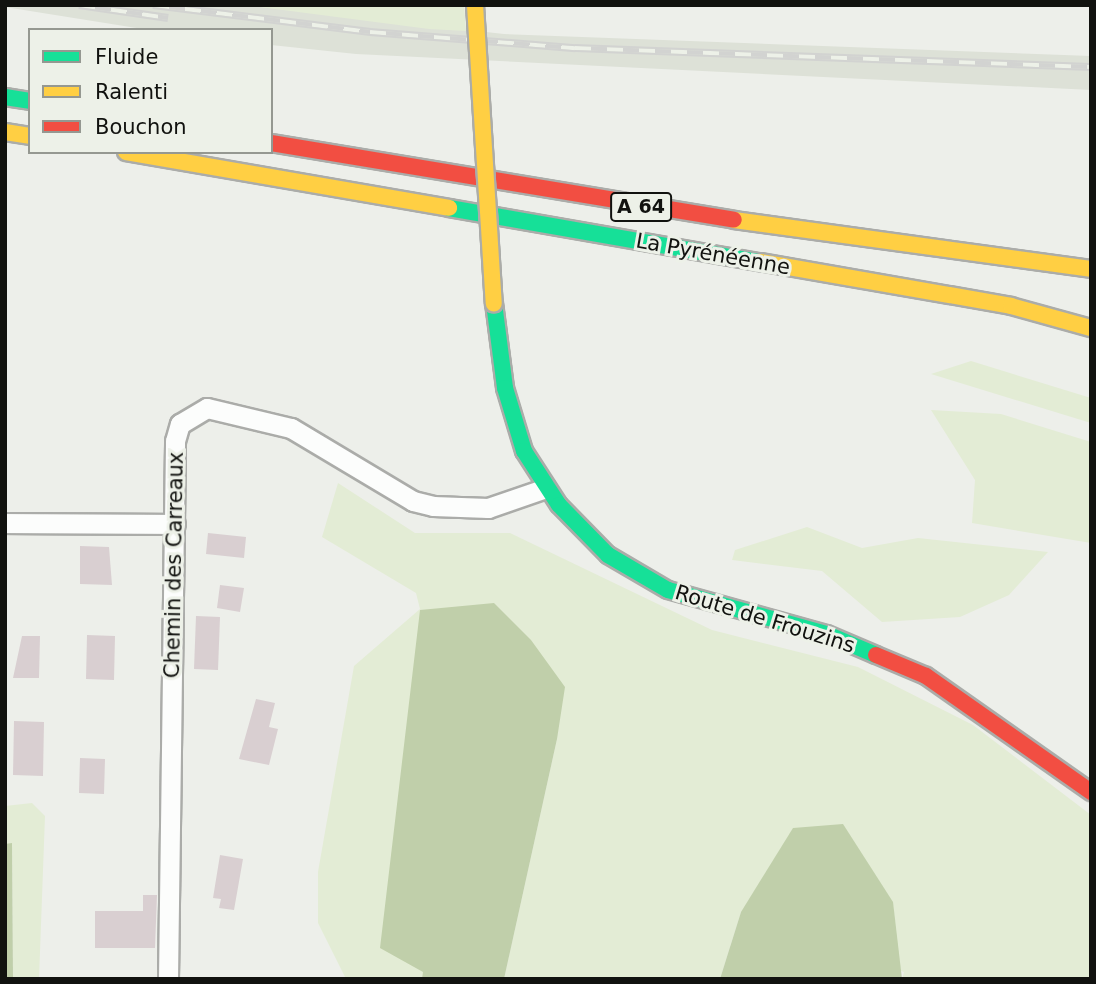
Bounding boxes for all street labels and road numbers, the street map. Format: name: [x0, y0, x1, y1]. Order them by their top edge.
road number: A 64: [610, 192, 672, 223]
street label: La Pyrénéenne: [634, 228, 792, 280]
street label: Chemin des Carreaux: [159, 452, 189, 678]
street label: Route de Frouzins: [672, 580, 858, 658]

